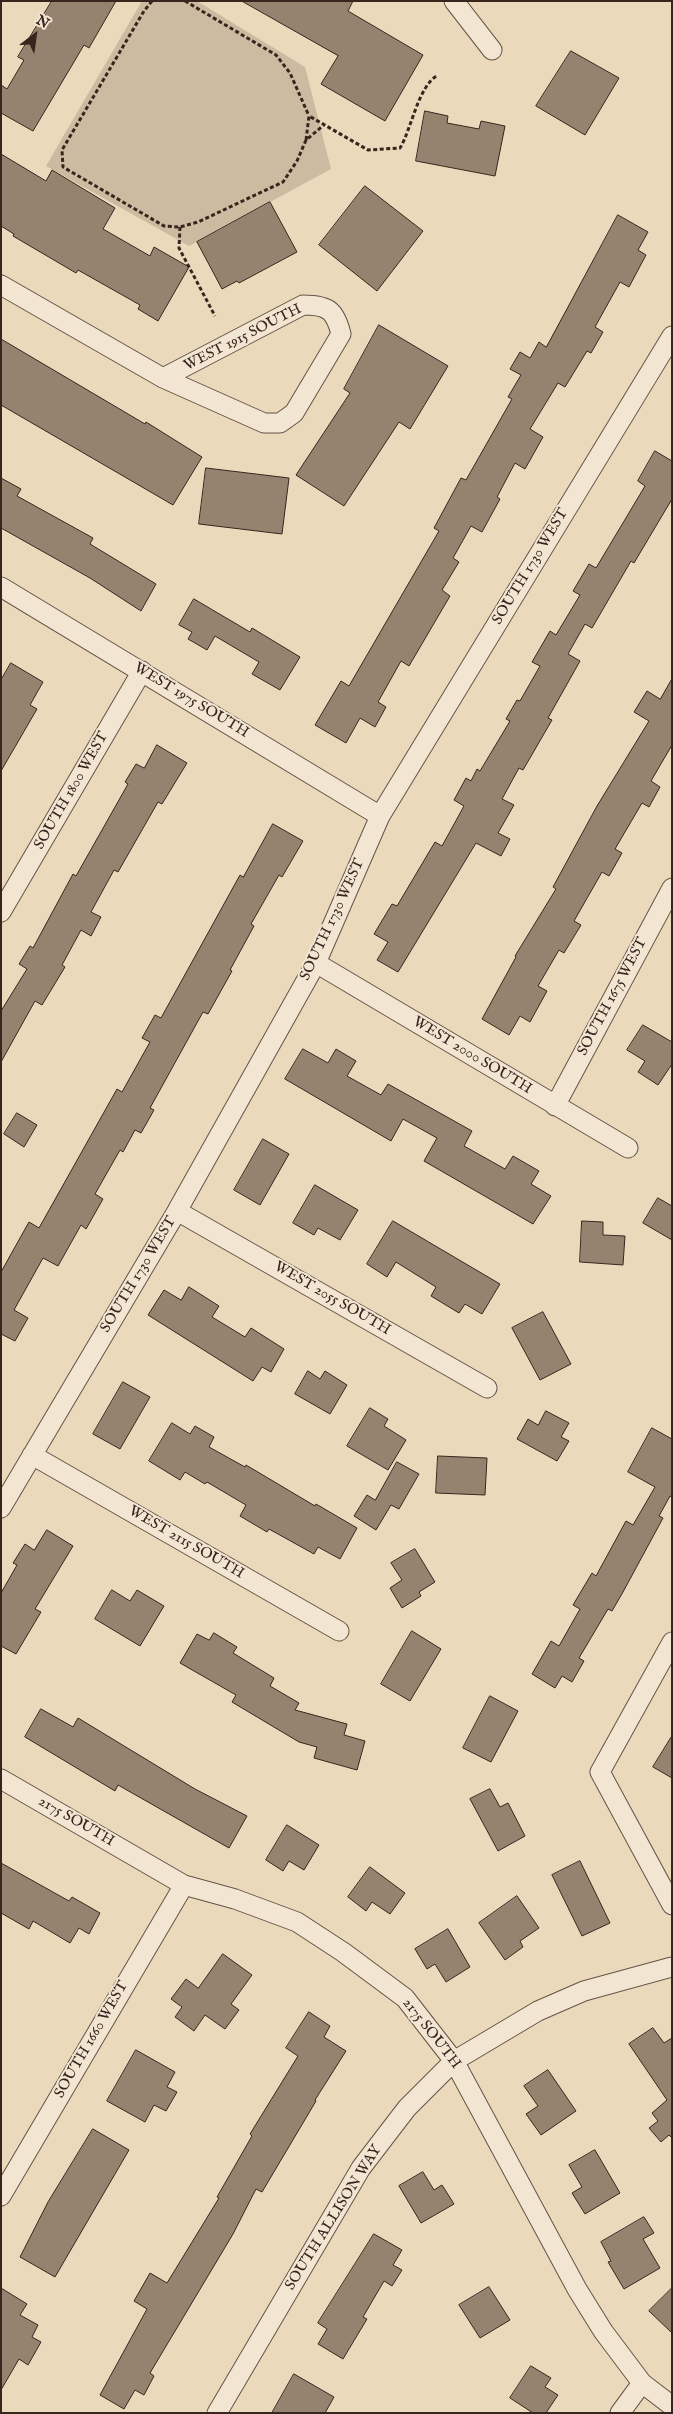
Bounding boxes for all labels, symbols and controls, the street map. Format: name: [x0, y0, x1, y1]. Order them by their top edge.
north arrow: [10, 10, 60, 60]
text: N: [33, 11, 52, 33]
street label: WEST 1915 SOUTH: [181, 301, 305, 375]
street label: SOUTH 1730 WEST: [489, 506, 573, 628]
street label: WEST 1975 SOUTH: [130, 660, 252, 742]
street label: SOUTH 1800 WEST: [31, 729, 113, 853]
street label: SOUTH 1730 WEST: [297, 856, 369, 984]
street label: SOUTH 1675 WEST: [574, 935, 652, 1059]
street label: WEST 2000 SOUTH: [409, 1013, 535, 1099]
street label: SOUTH 1730 WEST: [97, 1214, 181, 1336]
street label: WEST 2055 SOUTH: [270, 1258, 394, 1340]
street label: WEST 2115 SOUTH: [125, 1503, 247, 1583]
street label: 2175 SOUTH: [35, 1793, 117, 1851]
street label: SOUTH 1660 WEST: [51, 1978, 133, 2102]
street label: 2175 SOUTH: [398, 1995, 464, 2073]
street label: SOUTH ALLISON WAY: [282, 2142, 386, 2294]

